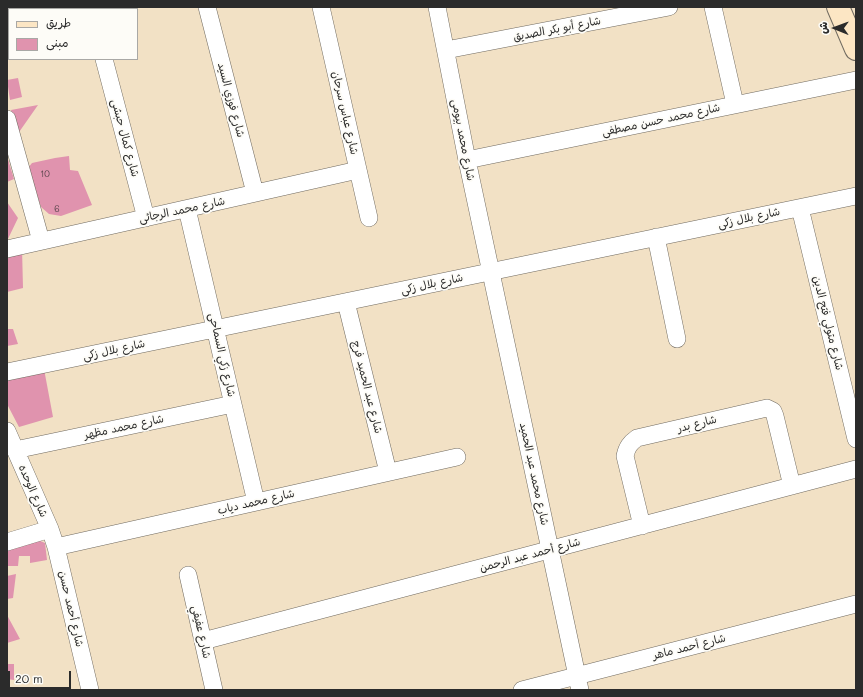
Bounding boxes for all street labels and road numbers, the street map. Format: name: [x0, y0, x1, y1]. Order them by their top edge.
street label: شارع أبو بكر الصديق: [512, 14, 602, 44]
street label: شارع فوزي السيد: [215, 61, 247, 139]
street label: شارع عباس سرحان: [329, 70, 361, 156]
street label: شارع كمال حبشى: [108, 98, 142, 178]
street label: شارع محمد بيومى: [449, 98, 477, 182]
street label: شارع محمد حسن مصطفى: [601, 101, 721, 139]
street label: شارع محمد الرجائى: [138, 194, 226, 226]
street label: شارع بلال زكى: [717, 205, 781, 231]
street label: شارع بلال زكى: [400, 271, 464, 297]
street label: شارع متولي فتح الدين: [810, 275, 846, 371]
street label: شارع زكي السماحى: [206, 312, 238, 398]
street label: شارع بلال زكى: [82, 337, 146, 363]
street label: شارع عبد الحميد فرج: [349, 339, 385, 435]
street label: شارع محمد مظهر: [83, 412, 165, 442]
street label: شارع بدر: [676, 413, 718, 435]
street label: شارع محمد عبد الحميد: [517, 422, 551, 526]
street label: شارع الوحده: [16, 463, 50, 519]
street label: شارع محمد دياب: [216, 487, 296, 517]
street label: شارع أحمد عبد الرحمن: [478, 535, 582, 575]
street label: شارع أحمد حسن: [56, 570, 86, 648]
street label: شارع عفيفي: [189, 604, 213, 660]
street label: شارع أحمد ماهر: [651, 632, 727, 662]

